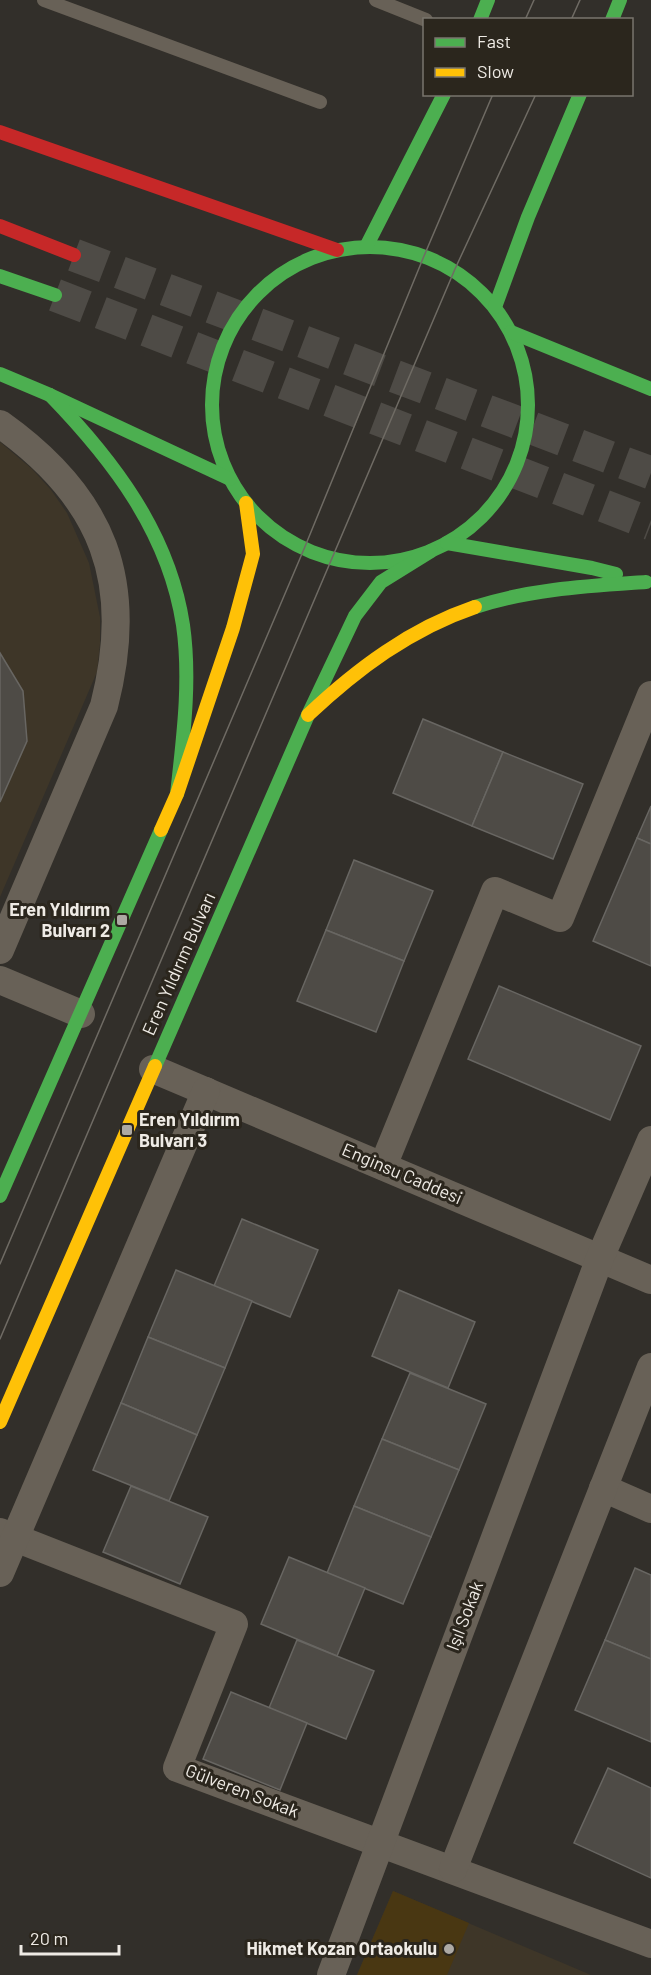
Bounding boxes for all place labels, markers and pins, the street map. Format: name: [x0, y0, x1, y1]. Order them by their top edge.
place label: Eren Yıldırım Bulvarı 2: [9, 898, 110, 941]
marker: Eren Yıldırım Bulvarı 2: [115, 913, 129, 927]
place label: Eren Yıldırım Bulvarı 3: [139, 1108, 240, 1151]
marker: Eren Yıldırım Bulvarı 3: [120, 1123, 134, 1137]
place label: Hikmet Kozan Ortaokulu: [246, 1937, 437, 1959]
marker: Hikmet Kozan Ortaokulu: [442, 1942, 456, 1956]

